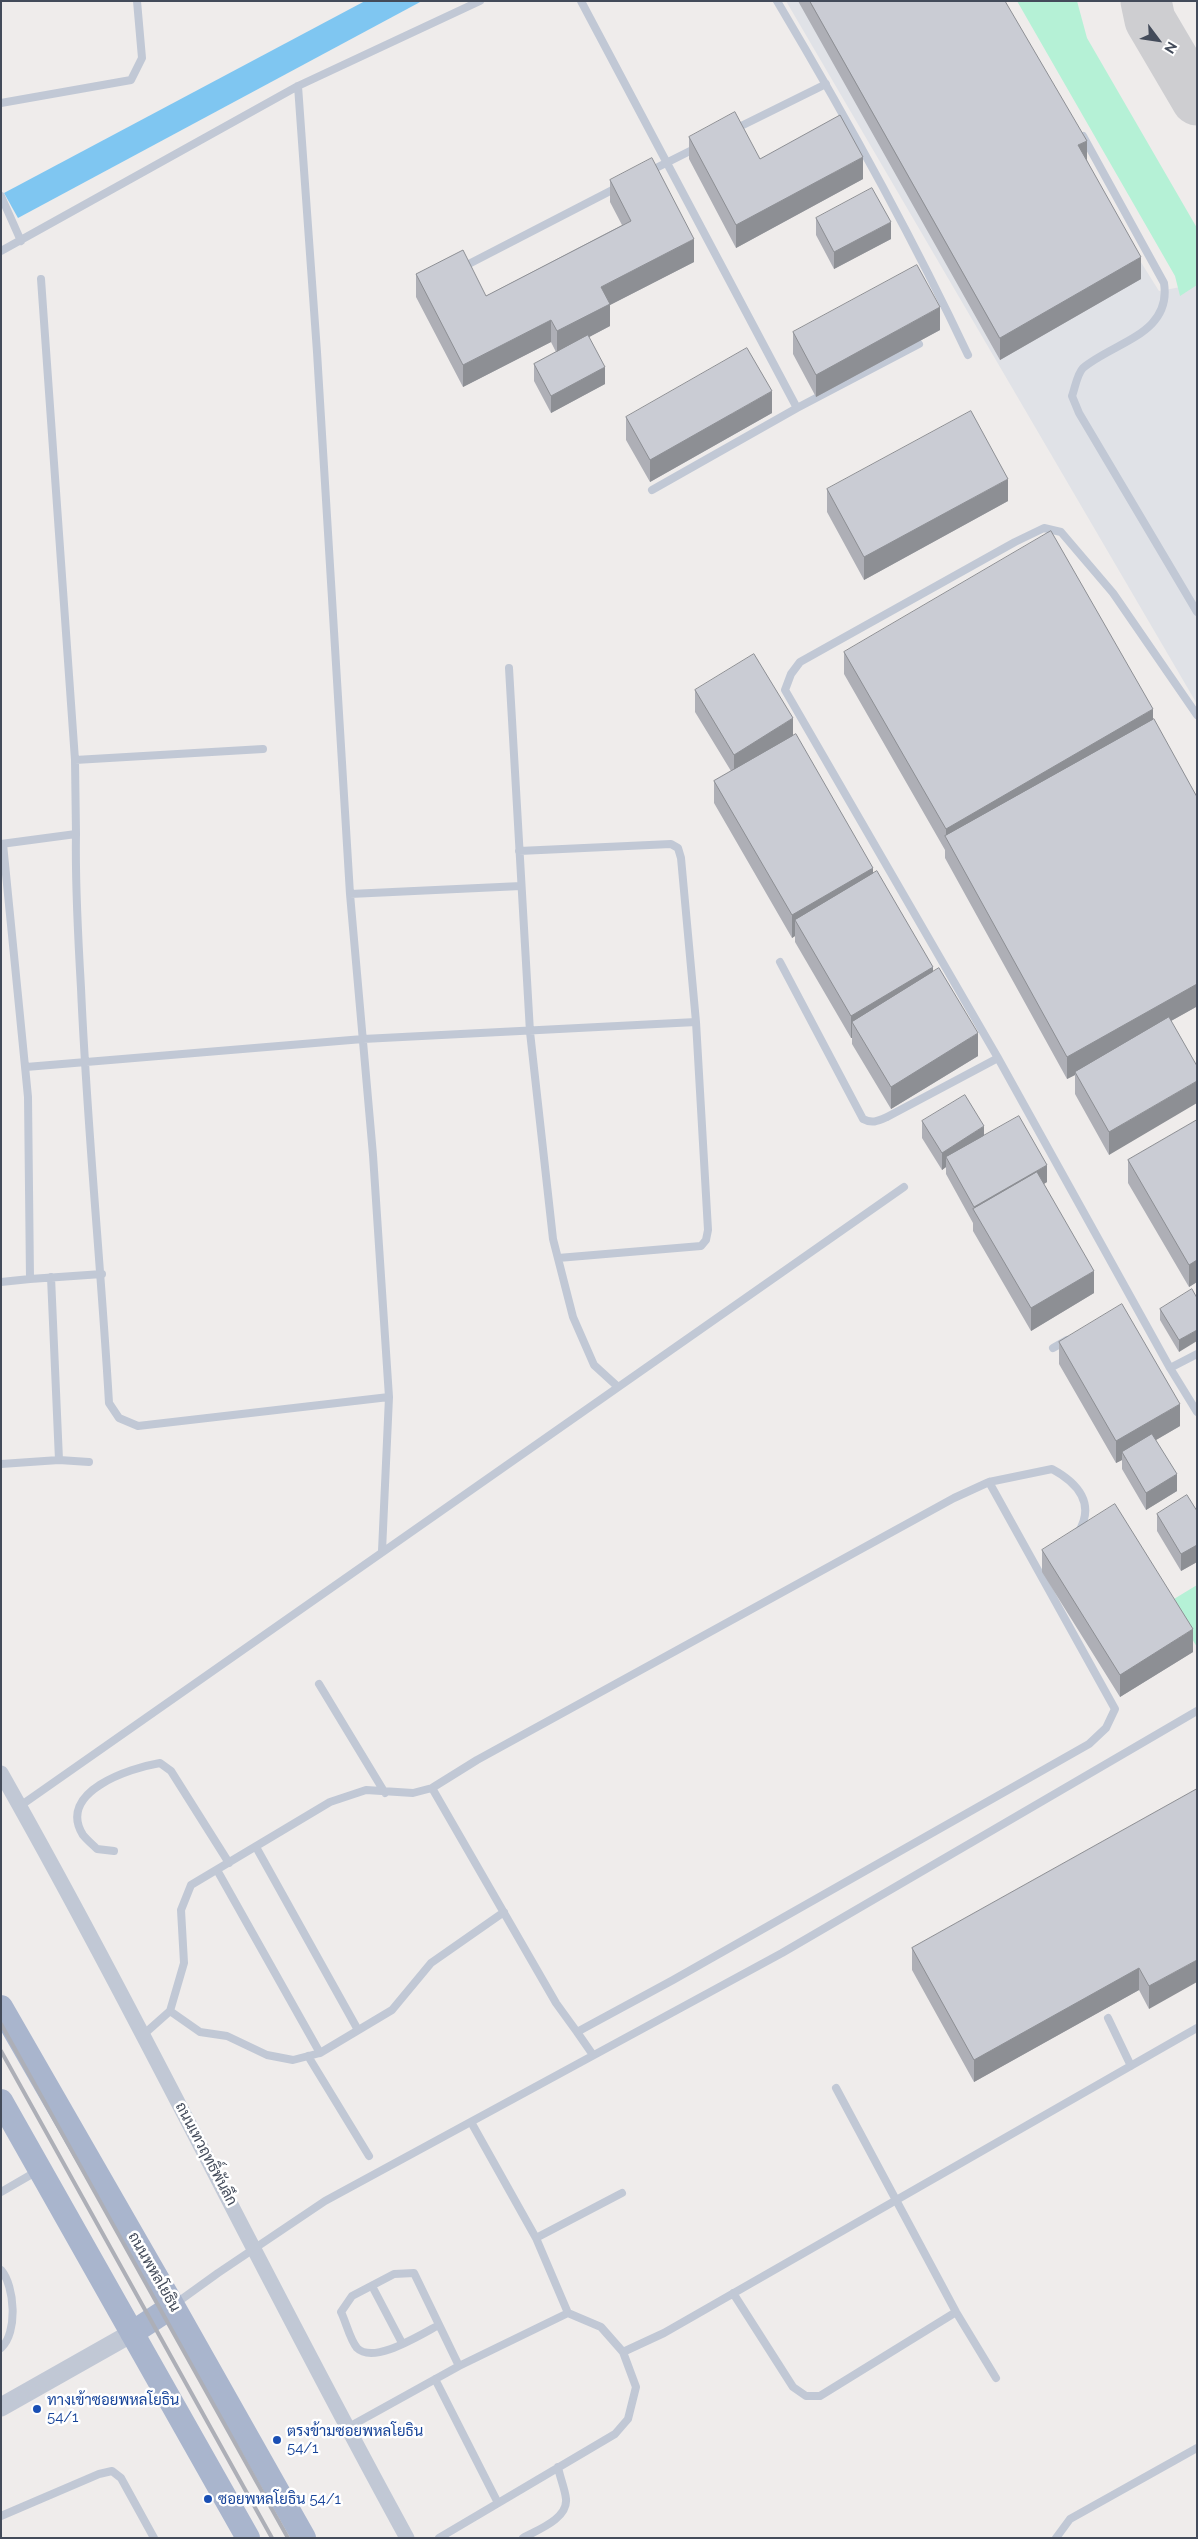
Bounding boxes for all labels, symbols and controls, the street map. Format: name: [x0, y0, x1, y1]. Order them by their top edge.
north arrow: [1133, 15, 1183, 65]
text: N: [1161, 39, 1180, 56]
street label: ถนนเทวฤทธิ์พันลึก: [171, 2099, 241, 2209]
street label: ถนนพหลโยธิน: [124, 2229, 184, 2315]
place label: ทางเข้าซอยพหลโยธิน 54/1: [47, 2391, 179, 2426]
marker: ทางเข้าซอยพหลโยธิน 54/1: [31, 2403, 43, 2415]
place label: ตรงข้ามซอยพหลโยธิน 54/1: [287, 2422, 423, 2457]
marker: ตรงข้ามซอยพหลโยธิน 54/1: [271, 2434, 283, 2446]
place label: ซอยพหลโยธิน 54/1: [218, 2490, 341, 2508]
marker: ซอยพหลโยธิน 54/1: [202, 2493, 214, 2505]

